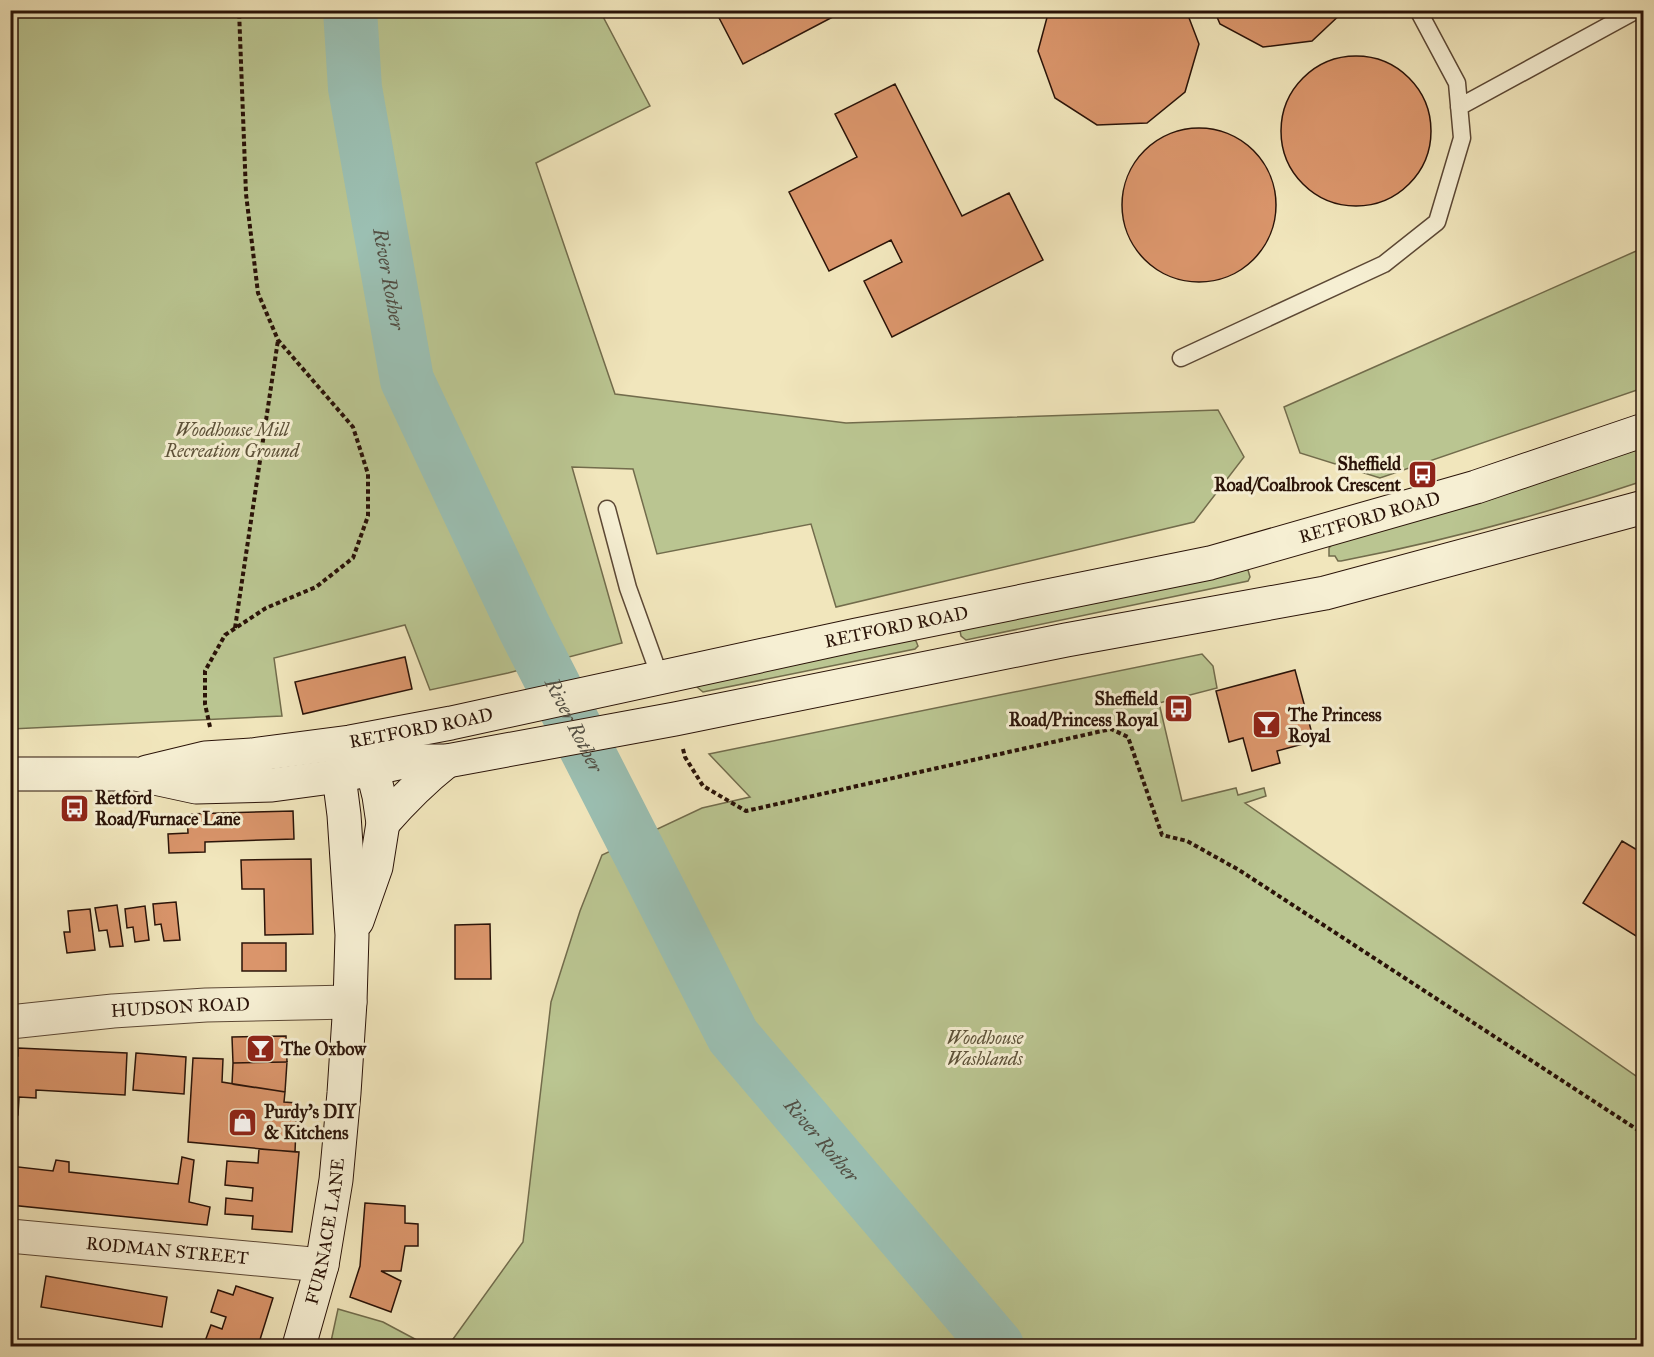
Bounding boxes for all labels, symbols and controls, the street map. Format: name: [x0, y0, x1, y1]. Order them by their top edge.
water label: River Rother: [368, 225, 410, 333]
park label: Woodhouse Mill Recreation Ground: [164, 419, 301, 462]
place label: Sheffield Road/Coalbrook Crescent: [1214, 453, 1402, 496]
bus stop icon: Sheffield Road/Coalbrook Crescent: [1406, 458, 1438, 490]
street label: RETFORD ROAD: [1296, 487, 1443, 548]
street label: RETFORD ROAD: [822, 601, 970, 653]
water label: River Rother: [539, 673, 609, 778]
place label: Sheffield Road/Princess Royal: [1009, 688, 1159, 732]
bus stop icon: Sheffield Road/Princess Royal: [1163, 693, 1195, 725]
street label: RETFORD ROAD: [347, 703, 495, 753]
place label: The Princess Royal: [1287, 704, 1382, 748]
bar icon: The Princess Royal: [1251, 709, 1283, 741]
place label: Retford Road/Furnace Lane: [95, 787, 241, 830]
bus stop icon: Retford Road/Furnace Lane: [58, 792, 90, 824]
street label: HUDSON ROAD: [110, 993, 250, 1022]
park label: Woodhouse Washlands: [947, 1027, 1025, 1070]
bar icon: The Oxbow: [244, 1033, 276, 1065]
place label: The Oxbow: [280, 1038, 367, 1060]
water label: River Rother: [778, 1092, 865, 1188]
place label: Purdy's DIY & Kitchens: [264, 1101, 358, 1144]
shop icon: Purdy's DIY & Kitchens: [227, 1106, 259, 1138]
street label: FURNACE LANE: [300, 1157, 349, 1307]
street label: RODMAN STREET: [85, 1232, 250, 1269]

